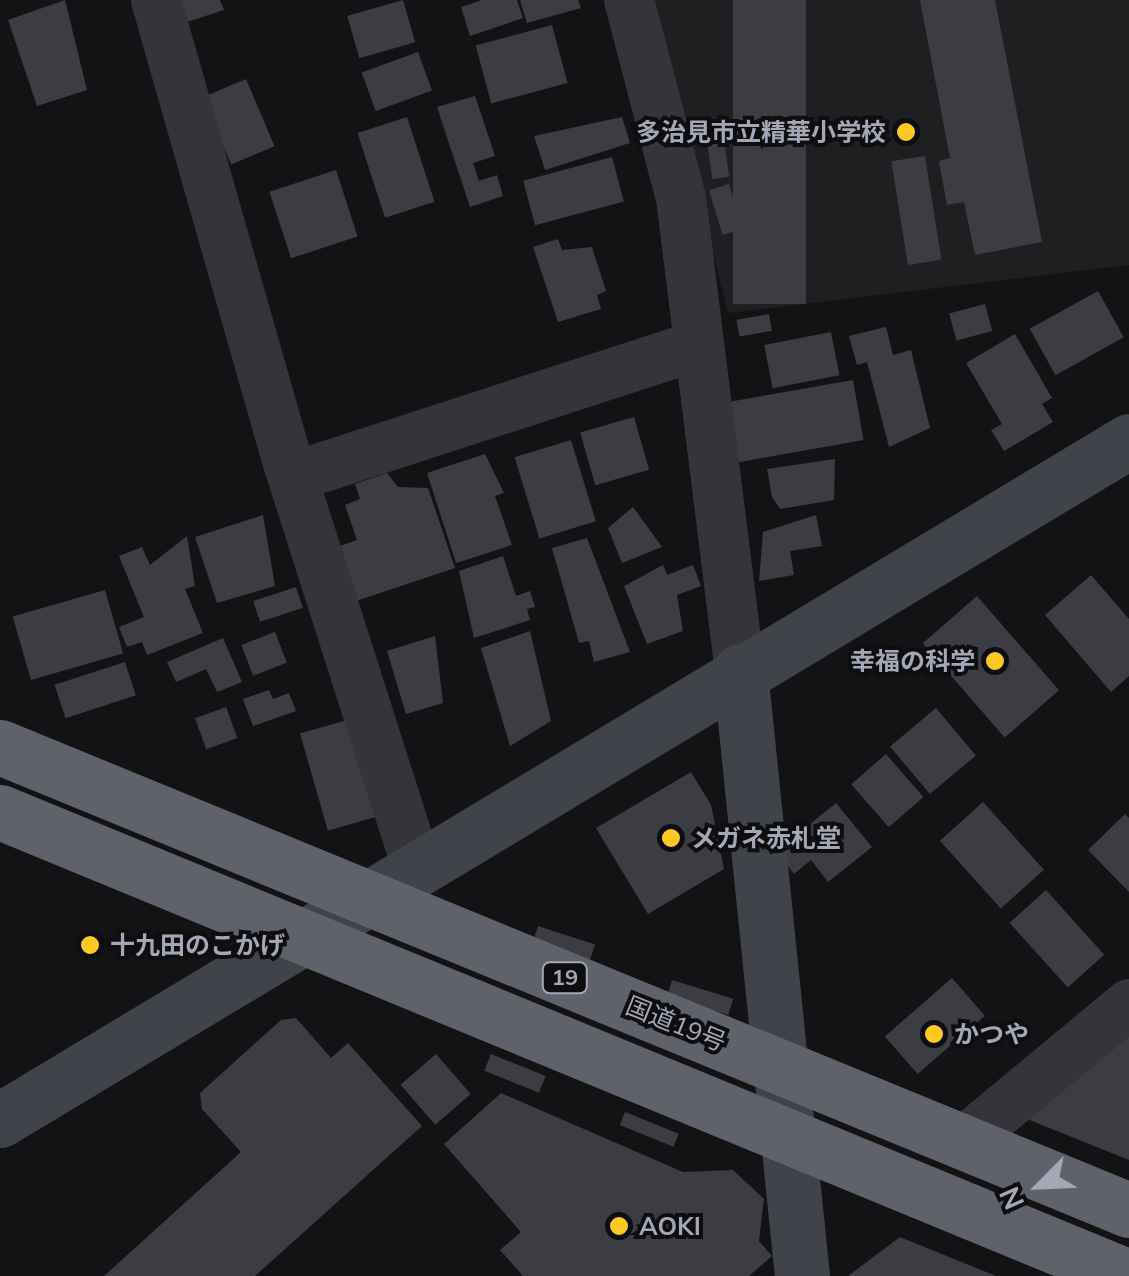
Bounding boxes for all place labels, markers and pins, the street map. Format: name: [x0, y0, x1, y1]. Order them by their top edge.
place label: 多治見市立精華小学校: [636, 117, 886, 147]
marker: 多治見市立精華小学校: [895, 121, 917, 143]
place label: 幸福の科学: [850, 646, 975, 676]
marker: 幸福の科学: [984, 650, 1006, 672]
place label: メガネ赤札堂: [691, 823, 841, 853]
marker: メガネ赤札堂: [660, 827, 682, 849]
place label: 十九田のこかげ: [110, 930, 285, 960]
marker: 十九田のこかげ: [79, 934, 101, 956]
place label: かつや: [954, 1019, 1029, 1049]
marker: かつや: [923, 1023, 945, 1045]
place label: AOKI: [639, 1211, 701, 1241]
marker: AOKI: [608, 1215, 630, 1237]

